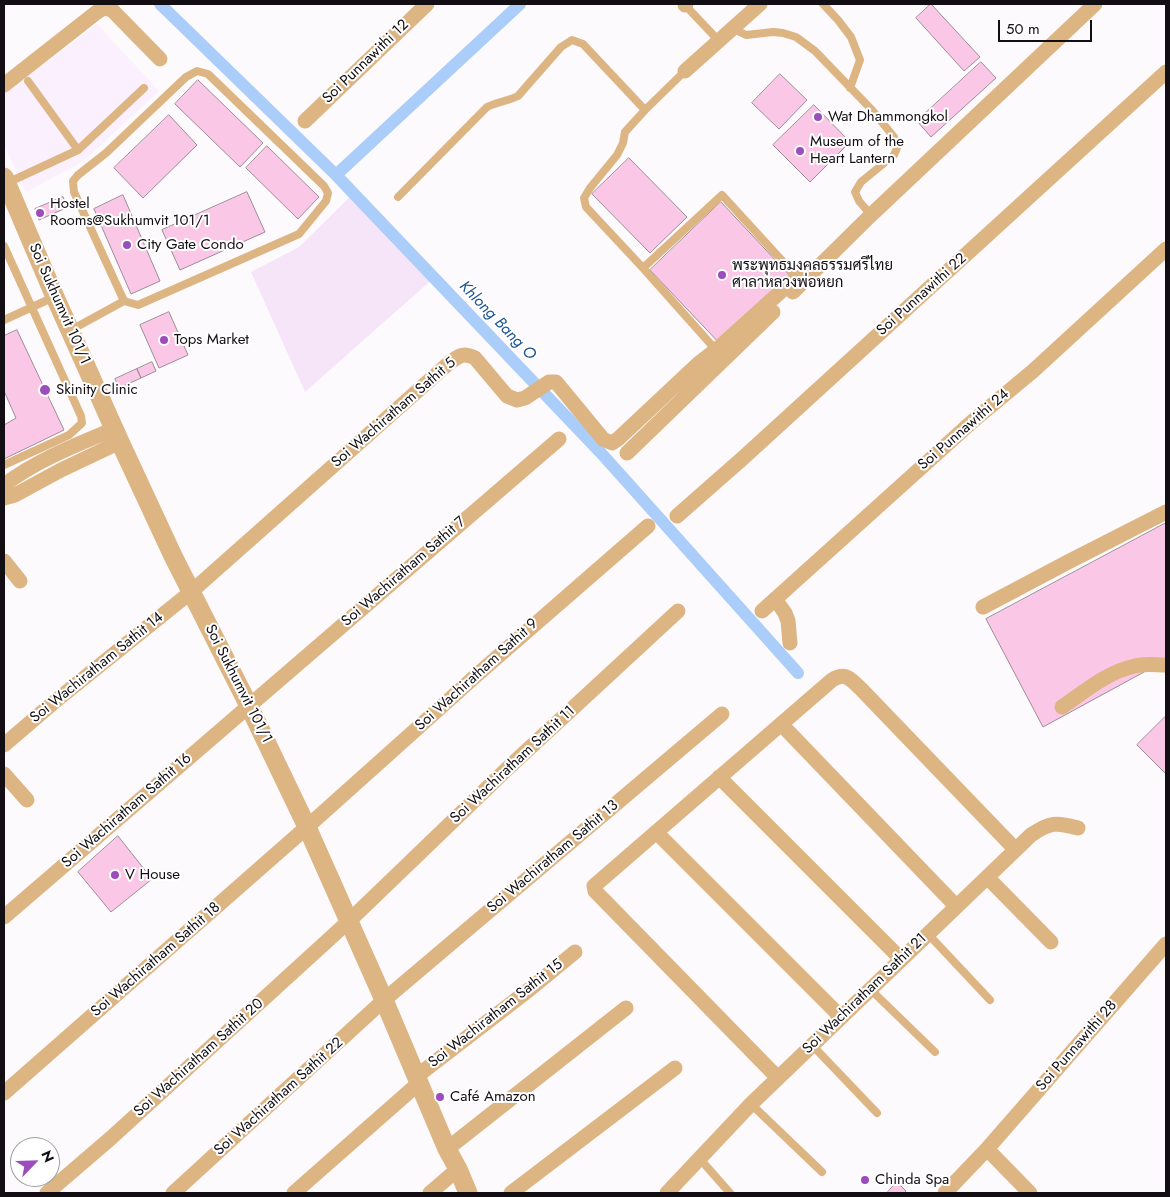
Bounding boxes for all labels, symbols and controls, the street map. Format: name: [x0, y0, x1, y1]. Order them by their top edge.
scale bar: [1000, 10, 1094, 42]
street label: Soi Punnawithi 12: [319, 16, 413, 108]
text: 50 m: [1006, 18, 1040, 40]
place label: Wat Dhammongkol: [828, 108, 948, 126]
marker: Wat Dhammongkol: [812, 111, 824, 123]
place label: Museum of the Heart Lantern: [810, 133, 904, 168]
marker: Museum of the Heart Lantern: [794, 145, 806, 157]
place label: Hostel Rooms@Sukhumvit 101/1: [50, 195, 210, 230]
marker: Hostel Rooms@Sukhumvit 101/1: [34, 207, 46, 219]
place label: City Gate Condo: [137, 236, 244, 254]
marker: City Gate Condo: [121, 239, 133, 251]
street label: Soi Sukhumvit 101/1: [24, 241, 94, 367]
street label: Soi Punnawithi 22: [873, 250, 971, 340]
place label: พระพุทธมงคลธรรมศรีไทย ศาลาหลวงพ่อหยก: [732, 257, 893, 292]
marker: พระพุทธมงคลธรรมศรีไทย ศาลาหลวงพ่อหยก: [716, 269, 728, 281]
water label: Khlong Bang O: [455, 278, 539, 364]
place label: Tops Market: [174, 331, 249, 349]
marker: Tops Market: [158, 334, 170, 346]
street label: Soi Wachiratham Sathit 5: [328, 354, 460, 472]
place label: Skinity Clinic: [56, 381, 138, 399]
marker: Skinity Clinic: [38, 383, 52, 397]
street label: Soi Punnawithi 24: [915, 386, 1013, 474]
street label: Soi Wachiratham Sathit 7: [338, 513, 470, 631]
street label: Soi Wachiratham Sathit 14: [27, 609, 167, 727]
street label: Soi Wachiratham Sathit 9: [412, 615, 542, 735]
street label: Soi Sukhumvit 101/1: [200, 622, 276, 746]
street label: Soi Wachiratham Sathit 11: [447, 703, 579, 827]
street label: Soi Wachiratham Sathit 16: [59, 750, 195, 872]
street label: Soi Wachiratham Sathit 13: [484, 797, 622, 917]
place label: V House: [125, 866, 180, 884]
marker: V House: [109, 869, 121, 881]
street label: Soi Wachiratham Sathit 18: [88, 899, 224, 1021]
street label: Soi Wachiratham Sathit 21: [799, 930, 931, 1058]
street label: Soi Wachiratham Sathit 15: [425, 956, 567, 1072]
street label: Soi Wachiratham Sathit 20: [131, 995, 267, 1121]
street label: Soi Punnawithi 28: [1033, 997, 1121, 1095]
street label: Soi Wachiratham Sathit 22: [211, 1034, 347, 1160]
place label: Café Amazon: [450, 1088, 536, 1106]
marker: Café Amazon: [434, 1091, 446, 1103]
north arrow: [10, 1137, 60, 1187]
text: N: [36, 1147, 59, 1165]
place label: Chinda Spa: [875, 1171, 949, 1189]
marker: Chinda Spa: [859, 1174, 871, 1186]

